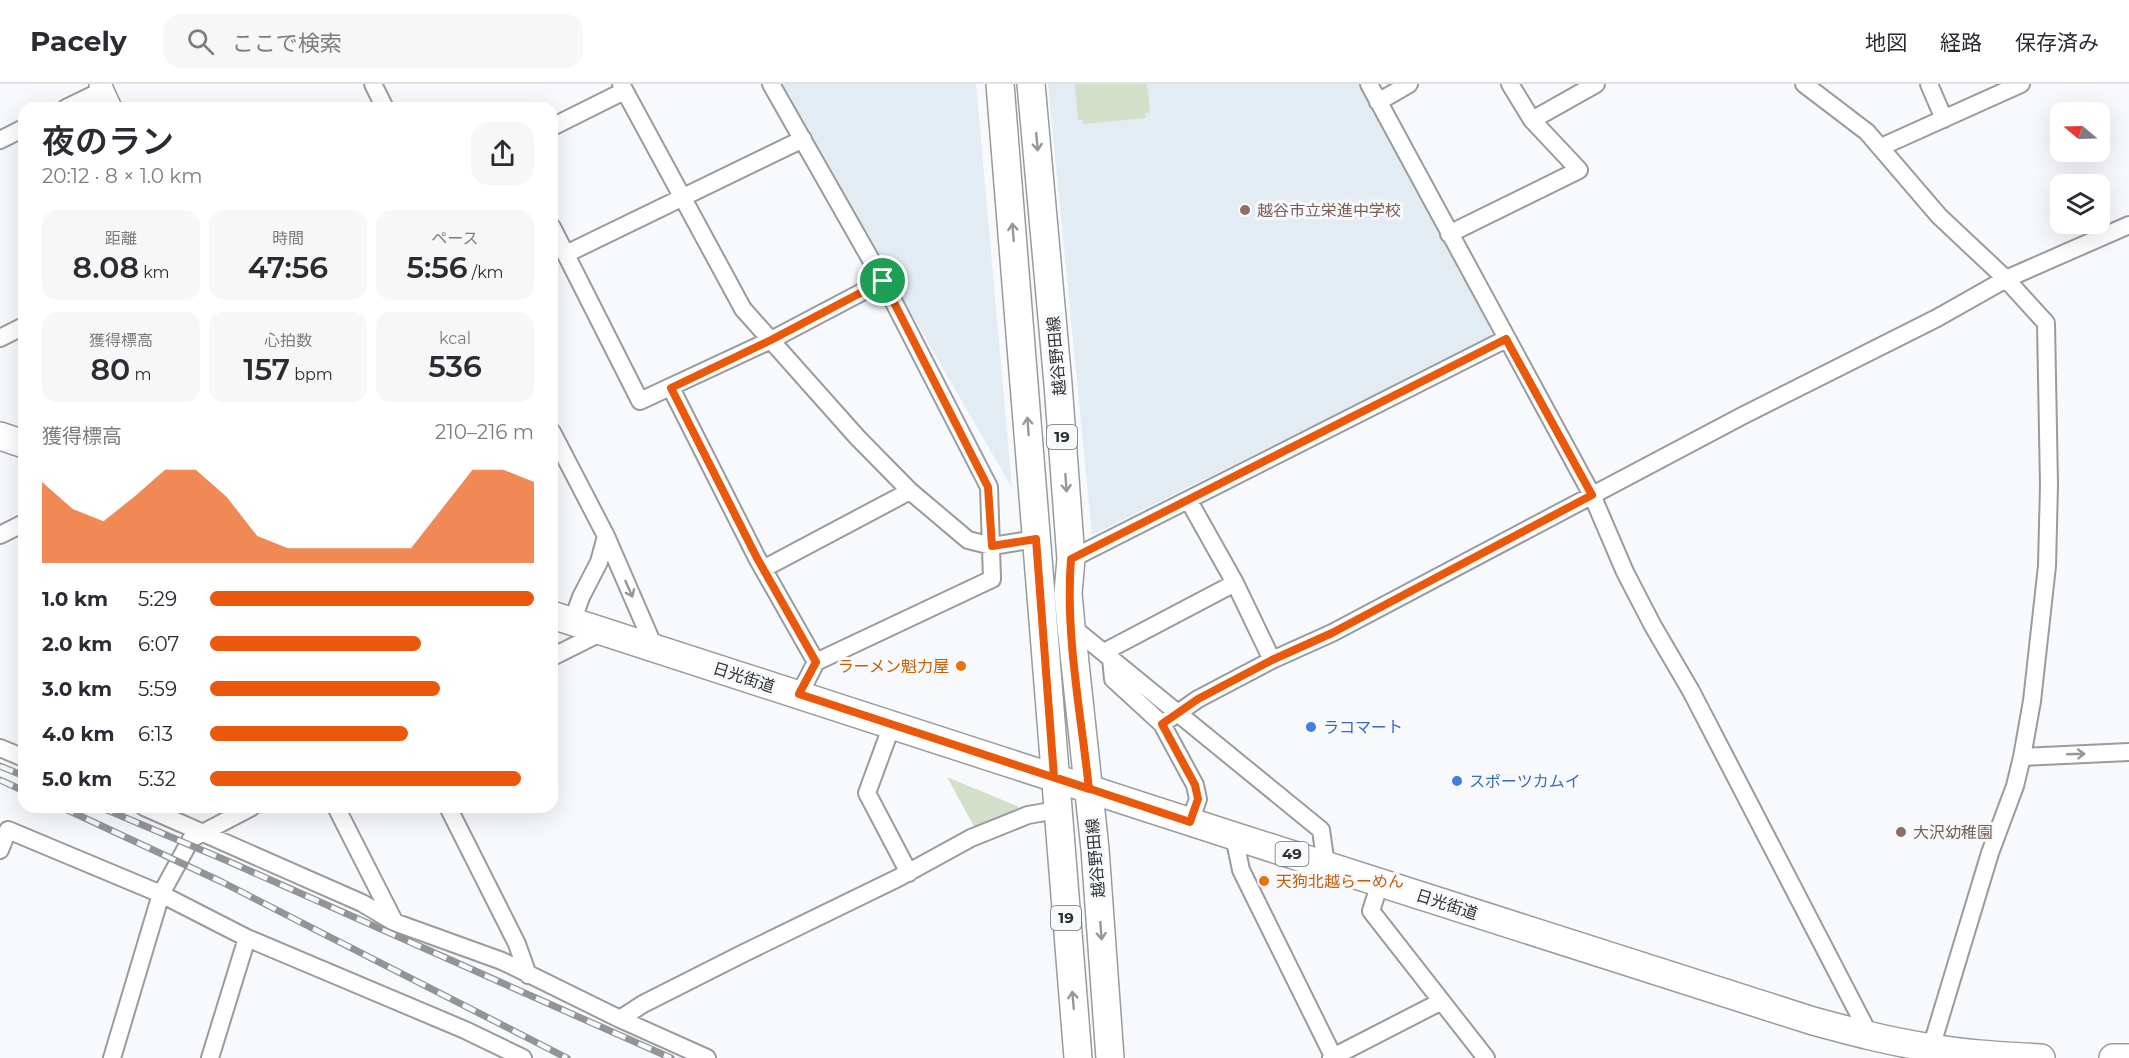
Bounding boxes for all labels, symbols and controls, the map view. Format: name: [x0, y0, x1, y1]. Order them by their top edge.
search box: [163, 14, 583, 68]
text: Pacely: [30, 24, 127, 58]
icon: search: [184, 25, 217, 58]
text: ここで検索: [232, 30, 342, 57]
text: 地図: [1865, 30, 1907, 55]
text: 経路: [1940, 30, 1982, 55]
text: 保存済み: [2015, 30, 2099, 55]
north arrow: [2050, 102, 2110, 162]
map controls: [2050, 102, 2110, 234]
text: 夜のラン: [42, 121, 174, 161]
button: share: [471, 122, 534, 185]
one-way arrow: [1032, 132, 1043, 152]
text: 20:12 · 8 × 1.0 km: [42, 164, 202, 188]
button: layers: [2050, 174, 2110, 234]
place label: 越谷市立栄進中学校: [1257, 201, 1401, 220]
marker: 越谷市立栄進中学校: [1238, 203, 1252, 217]
one-way arrow: [1007, 222, 1018, 242]
text: 距離: [105, 229, 137, 248]
text: 時間: [272, 229, 304, 248]
text: ペース: [431, 229, 479, 248]
text: 8.08: [72, 249, 139, 286]
text: 47:56: [248, 249, 328, 286]
text: 5:56: [406, 249, 468, 286]
pin: [857, 255, 908, 306]
text: km: [139, 263, 170, 282]
text: /km: [468, 263, 504, 282]
icon: arrive: [866, 264, 899, 297]
street label: 越谷野田線: [1044, 315, 1069, 397]
text: kcal: [439, 329, 471, 348]
text: 獲得標高: [89, 331, 153, 350]
text: 心拍数: [264, 331, 312, 350]
text: 536: [428, 348, 482, 385]
text: 80: [91, 351, 130, 388]
text: 157: [243, 351, 290, 388]
text: m: [130, 365, 151, 384]
text: bpm: [290, 365, 333, 384]
one-way arrow: [1022, 417, 1033, 436]
text: 210–216 m: [435, 420, 534, 444]
text: 獲得標高: [42, 424, 122, 448]
road number: 19: [1047, 425, 1077, 449]
one-way arrow: [1060, 473, 1071, 492]
one-way arrow: [624, 580, 635, 598]
text: 1.0 km: [42, 587, 108, 611]
text: 5:29: [138, 587, 177, 611]
text: 2.0 km: [42, 632, 112, 656]
text: 6:07: [138, 632, 179, 656]
place label: ラーメン魁力屋: [838, 657, 949, 676]
street label: 日光街道: [710, 659, 777, 696]
marker: ラーメン魁力屋: [954, 659, 968, 673]
text: 3.0 km: [42, 677, 112, 701]
text: 5:59: [138, 677, 177, 701]
place label: ラコマート: [1323, 718, 1403, 737]
marker: ラコマート: [1304, 720, 1318, 734]
text: 4.0 km: [42, 722, 114, 746]
text: 6:13: [138, 722, 173, 746]
one-way arrow: [2065, 749, 2085, 760]
text: 5.0 km: [42, 767, 112, 791]
text: 5:32: [138, 767, 176, 791]
place label: スポーツカムイ: [1469, 772, 1581, 791]
marker: スポーツカムイ: [1450, 774, 1464, 788]
street label: 越谷野田線: [1083, 817, 1108, 899]
place label: 大沢幼稚園: [1913, 823, 1993, 842]
marker: 大沢幼稚園: [1894, 825, 1908, 839]
road number: 49: [1276, 842, 1308, 866]
place label: 天狗北越らーめん: [1276, 872, 1404, 891]
marker: 天狗北越らーめん: [1257, 874, 1271, 888]
street label: 日光街道: [1413, 886, 1480, 923]
road number: 19: [1051, 906, 1081, 930]
one-way arrow: [1096, 921, 1107, 941]
one-way arrow: [1067, 990, 1078, 1010]

